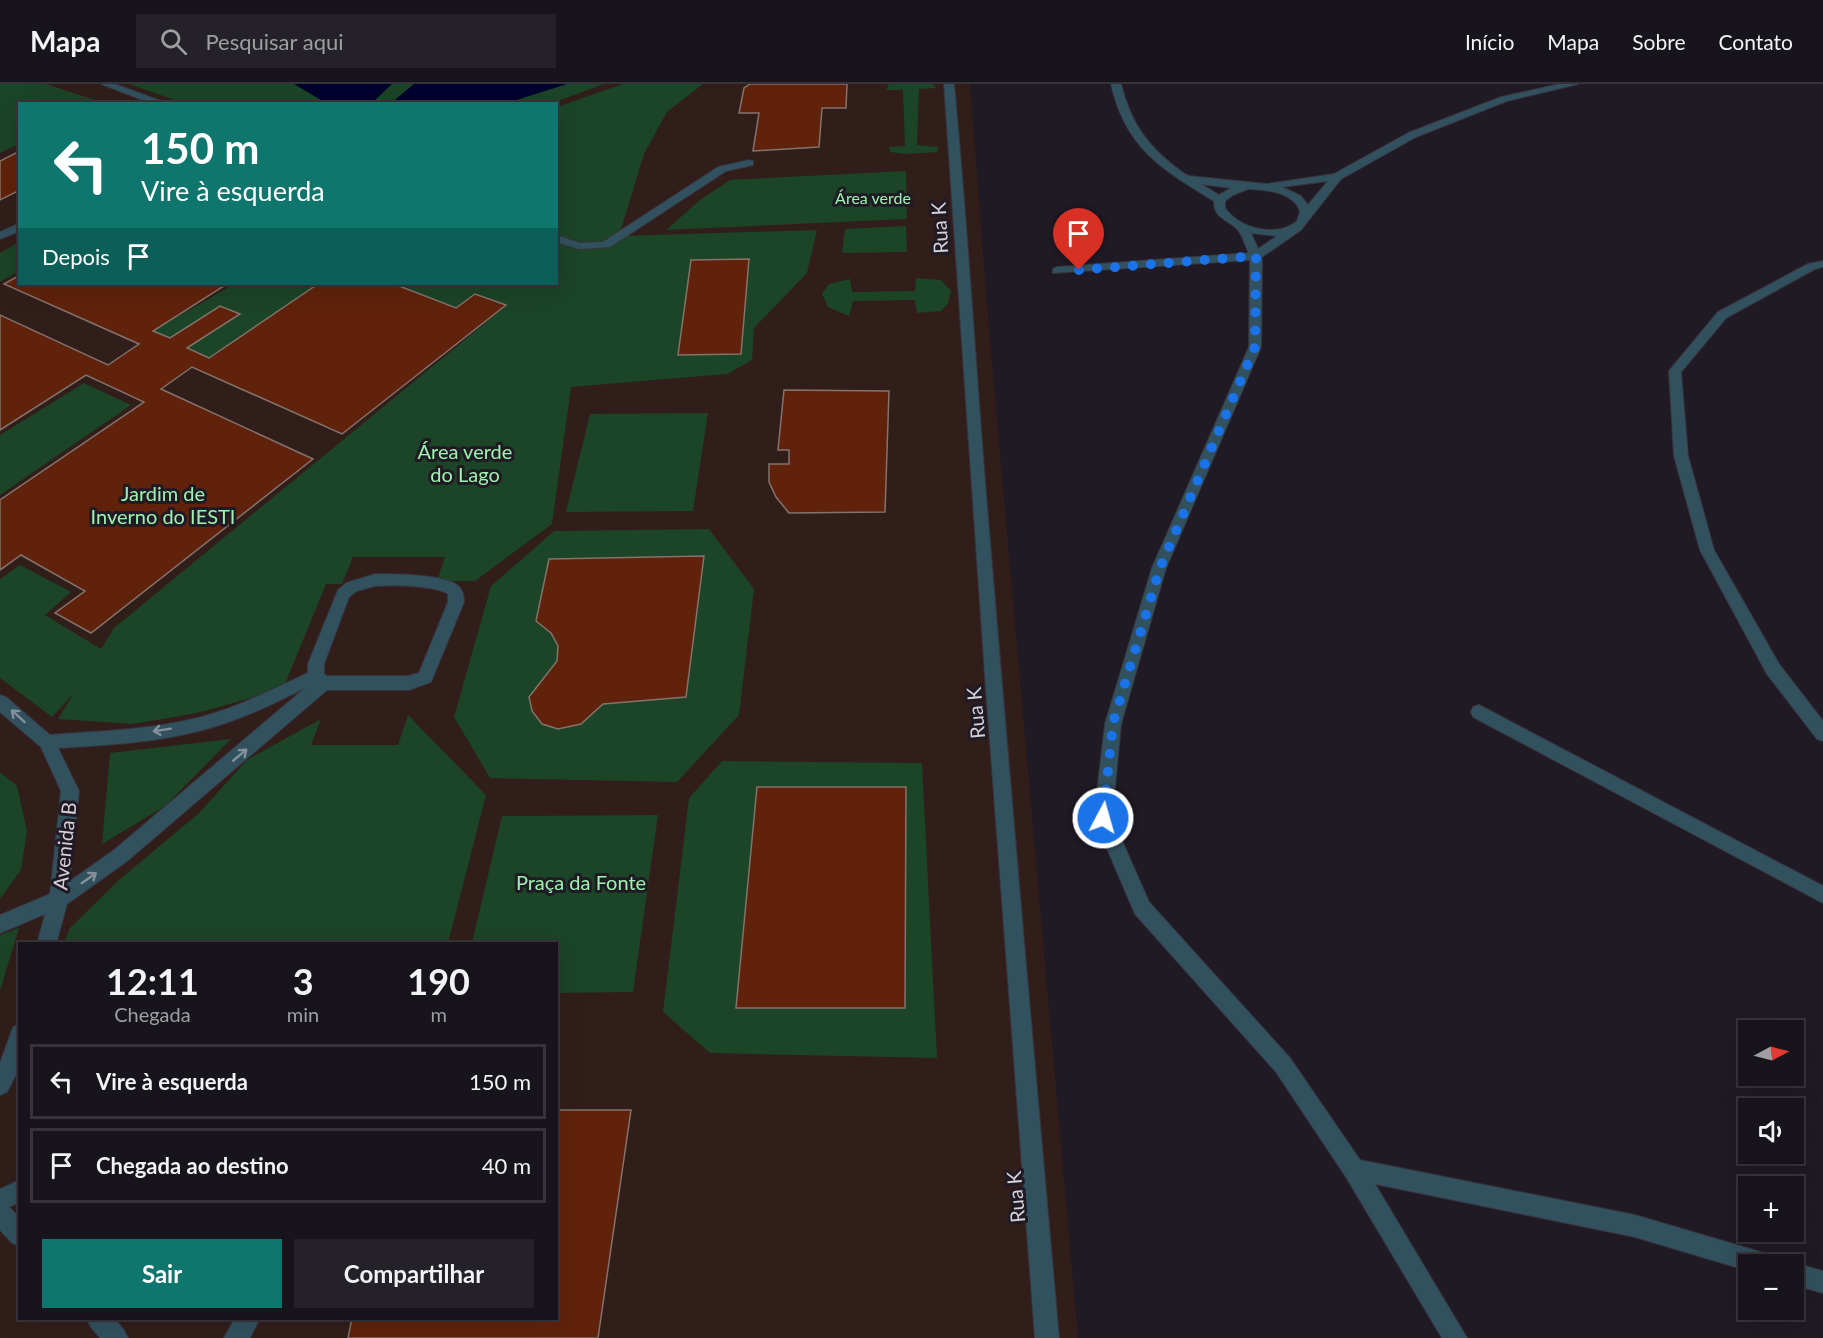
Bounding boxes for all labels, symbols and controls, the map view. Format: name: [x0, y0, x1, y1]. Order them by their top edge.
search box: [136, 14, 556, 68]
text: Mapa: [30, 24, 100, 58]
icon: search: [157, 25, 190, 58]
text: Pesquisar aqui: [205, 28, 344, 55]
text: Início: [1465, 29, 1514, 54]
text: Mapa: [1547, 29, 1599, 54]
text: Sobre: [1632, 29, 1685, 54]
text: Contato: [1718, 29, 1793, 54]
text: 150 m: [141, 123, 259, 173]
icon: left: [42, 126, 120, 204]
text: Vire à esquerda: [141, 174, 325, 207]
park label: Área verde: [835, 188, 911, 207]
street label: Rua K: [926, 201, 952, 254]
pin: [1053, 208, 1104, 270]
icon: arrive: [1062, 217, 1095, 250]
icon: arrive: [122, 240, 155, 273]
text: Depois: [42, 243, 110, 270]
park label: Área verde do Lago: [418, 439, 512, 486]
park label: Jardim de Inverno do IESTI: [91, 481, 235, 528]
street label: Rua K: [961, 686, 989, 740]
one-way arrow: [11, 709, 26, 723]
one-way arrow: [153, 725, 173, 736]
one-way arrow: [232, 748, 247, 762]
position arrow: [1071, 786, 1135, 850]
street label: Avenida B: [47, 801, 81, 891]
park label: Praça da Fonte: [516, 870, 646, 894]
one-way arrow: [80, 872, 96, 884]
text: 12:11: [106, 959, 199, 1003]
text: 3: [293, 959, 314, 1003]
text: 190: [407, 959, 470, 1003]
text: Chegada: [114, 1002, 191, 1026]
text: min: [287, 1002, 319, 1026]
text: m: [430, 1002, 447, 1026]
north arrow: [1738, 1020, 1804, 1086]
map controls: [1738, 1020, 1804, 1320]
icon: left: [45, 1065, 78, 1098]
text: Vire à esquerda: [96, 1068, 248, 1095]
text: 150 m: [469, 1068, 531, 1095]
button: sound: [1738, 1098, 1804, 1164]
icon: arrive: [45, 1149, 78, 1182]
text: Chegada ao destino: [96, 1152, 289, 1179]
text: 40 m: [482, 1152, 531, 1179]
street label: Rua K: [1001, 1170, 1029, 1224]
button: +: [1738, 1176, 1804, 1242]
button: Sair: [42, 1239, 282, 1308]
button: Compartilhar: [294, 1239, 534, 1308]
button: −: [1738, 1254, 1804, 1320]

